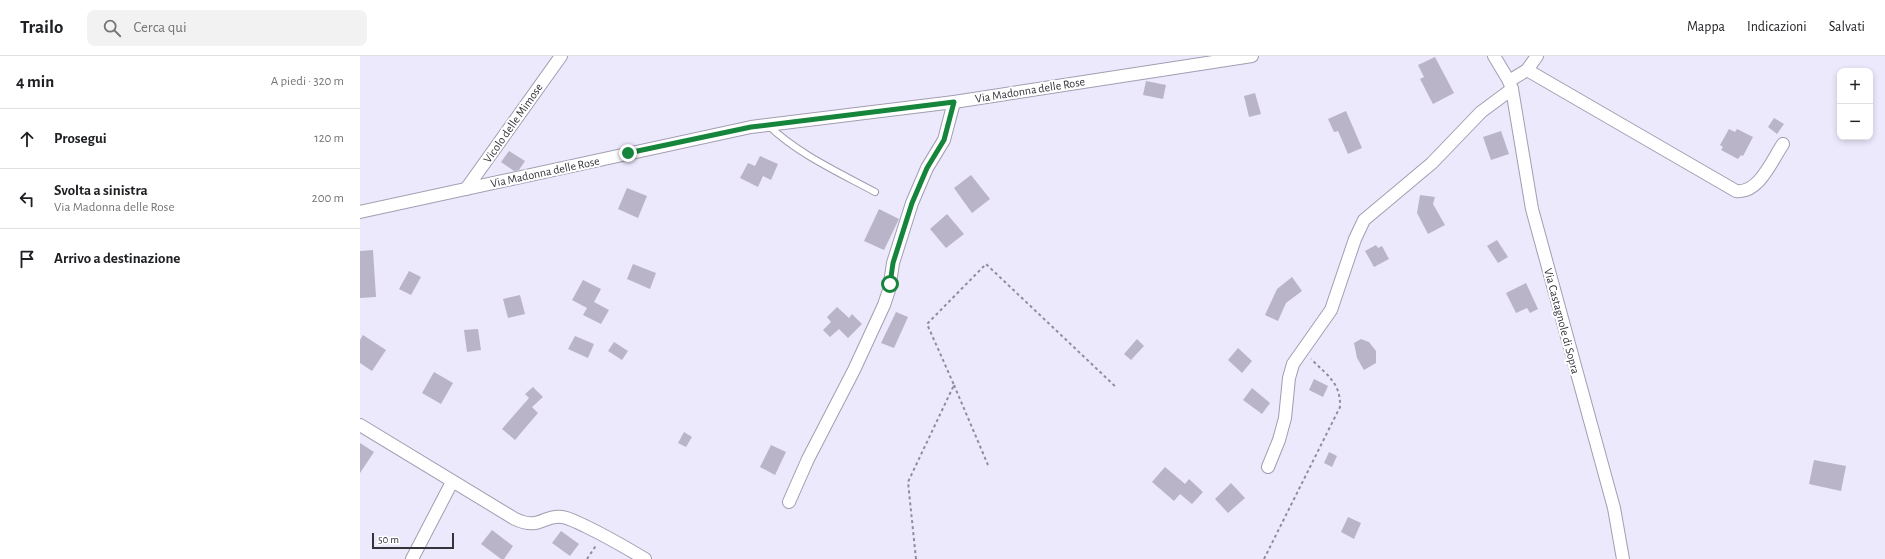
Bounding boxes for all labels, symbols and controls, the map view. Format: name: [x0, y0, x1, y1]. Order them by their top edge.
search box: [87, 10, 367, 46]
icon: search: [101, 17, 123, 39]
text: Trailo: [20, 18, 63, 37]
text: Cerca qui: [133, 20, 187, 35]
text: Mappa: [1687, 20, 1725, 34]
text: Indicazioni: [1747, 20, 1807, 34]
text: Salvati: [1829, 20, 1865, 34]
map controls: [1837, 68, 1873, 140]
button: +: [1837, 68, 1873, 104]
text: 4 min: [16, 73, 54, 90]
text: A piedi · 320 m: [271, 75, 344, 88]
street label: Via Madonna delle Rose: [974, 75, 1086, 105]
street label: Vicolo delle Mimose: [481, 81, 545, 165]
button: −: [1837, 104, 1873, 140]
icon: ahead: [16, 128, 38, 150]
text: Prosegui: [54, 131, 107, 146]
text: 120 m: [314, 132, 344, 145]
route end: [619, 144, 637, 162]
street label: Via Madonna delle Rose: [489, 155, 601, 189]
text: Svolta a sinistra: [54, 183, 148, 198]
icon: left: [16, 188, 38, 210]
text: 200 m: [312, 192, 344, 205]
text: Via Madonna delle Rose: [54, 201, 174, 214]
icon: arrive: [16, 248, 38, 270]
text: Arrivo a destinazione: [54, 251, 180, 266]
street label: Via Castagnole di Sopra: [1542, 267, 1582, 376]
route start: [881, 275, 899, 293]
scale bar: [372, 531, 454, 550]
text: 50 m: [378, 534, 399, 545]

